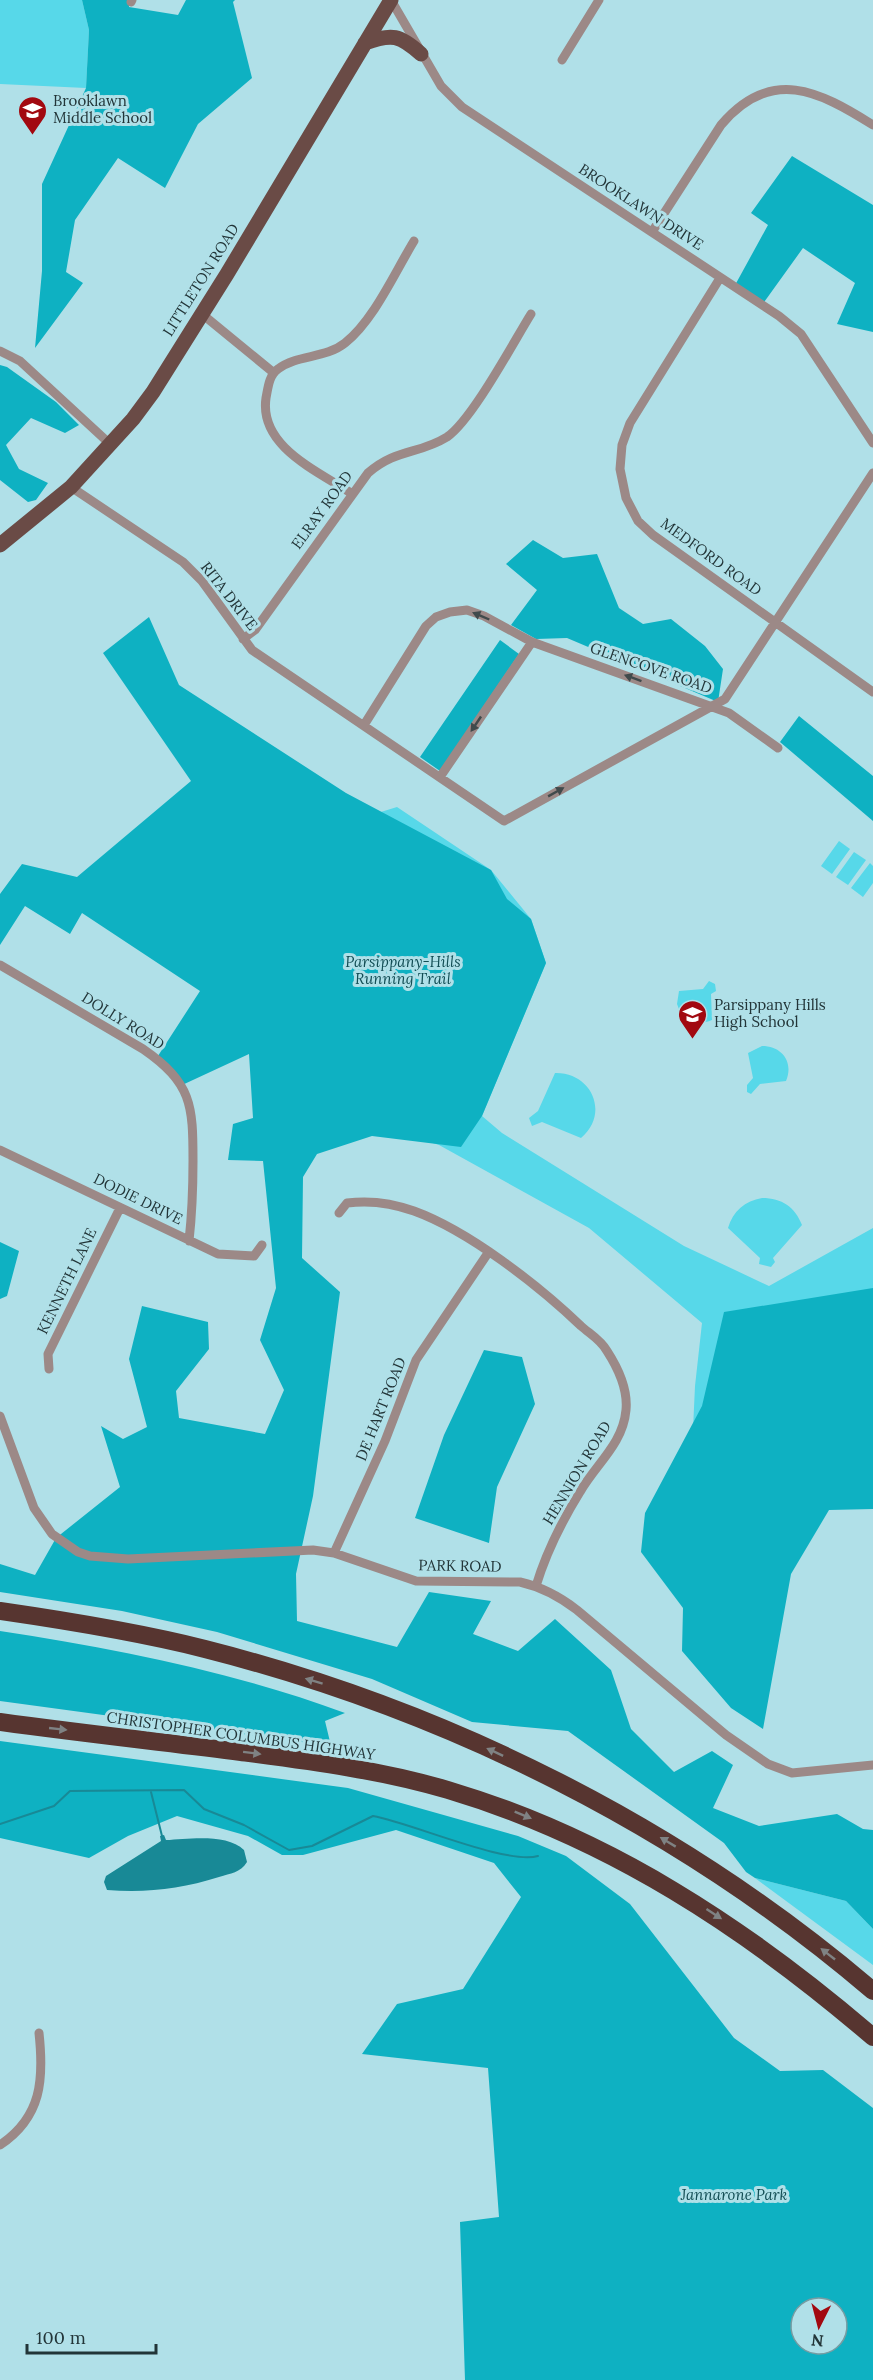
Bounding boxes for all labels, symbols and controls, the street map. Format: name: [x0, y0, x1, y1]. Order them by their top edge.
place label: Brooklawn Middle School: [53, 91, 152, 127]
school or university icon: Brooklawn Middle School: [16, 94, 48, 136]
street label: BROOKLAWN DRIVE: [575, 159, 707, 254]
street label: LITTLETON ROAD: [158, 220, 243, 340]
street label: ELRAY ROAD: [287, 467, 356, 553]
street label: MEDFORD ROAD: [657, 514, 766, 600]
street label: RITA DRIVE: [197, 558, 262, 634]
one-way arrow: [471, 611, 489, 621]
street label: GLENCOVE ROAD: [588, 638, 715, 697]
one-way arrow: [624, 673, 642, 683]
one-way arrow: [470, 715, 482, 731]
one-way arrow: [547, 788, 564, 798]
park label: Parsippany-Hills Running Trail: [345, 952, 461, 988]
street label: DOLLY ROAD: [78, 988, 168, 1054]
place label: Parsippany Hills High School: [714, 995, 826, 1031]
school or university icon: Parsippany Hills High School: [677, 998, 709, 1040]
street label: DODIE DRIVE: [91, 1169, 186, 1228]
street label: KENNETH LANE: [33, 1224, 101, 1337]
street label: DE HART ROAD: [351, 1354, 410, 1463]
street label: HENNION ROAD: [538, 1417, 615, 1528]
street label: PARK ROAD: [418, 1555, 502, 1576]
one-way arrow: [305, 1676, 323, 1685]
street label: CHRISTOPHER COLUMBUS HIGHWAY: [106, 1707, 377, 1764]
one-way arrow: [49, 1724, 68, 1734]
one-way arrow: [487, 1747, 504, 1756]
one-way arrow: [242, 1748, 261, 1758]
one-way arrow: [514, 1811, 532, 1821]
one-way arrow: [660, 1837, 676, 1848]
one-way arrow: [706, 1909, 722, 1920]
one-way arrow: [820, 1948, 835, 1960]
park label: Jannarone Park: [680, 2185, 787, 2204]
north arrow: [789, 2296, 849, 2356]
scale bar: [27, 2317, 156, 2355]
text: 100 m: [36, 2326, 86, 2349]
text: N: [810, 2330, 825, 2352]

